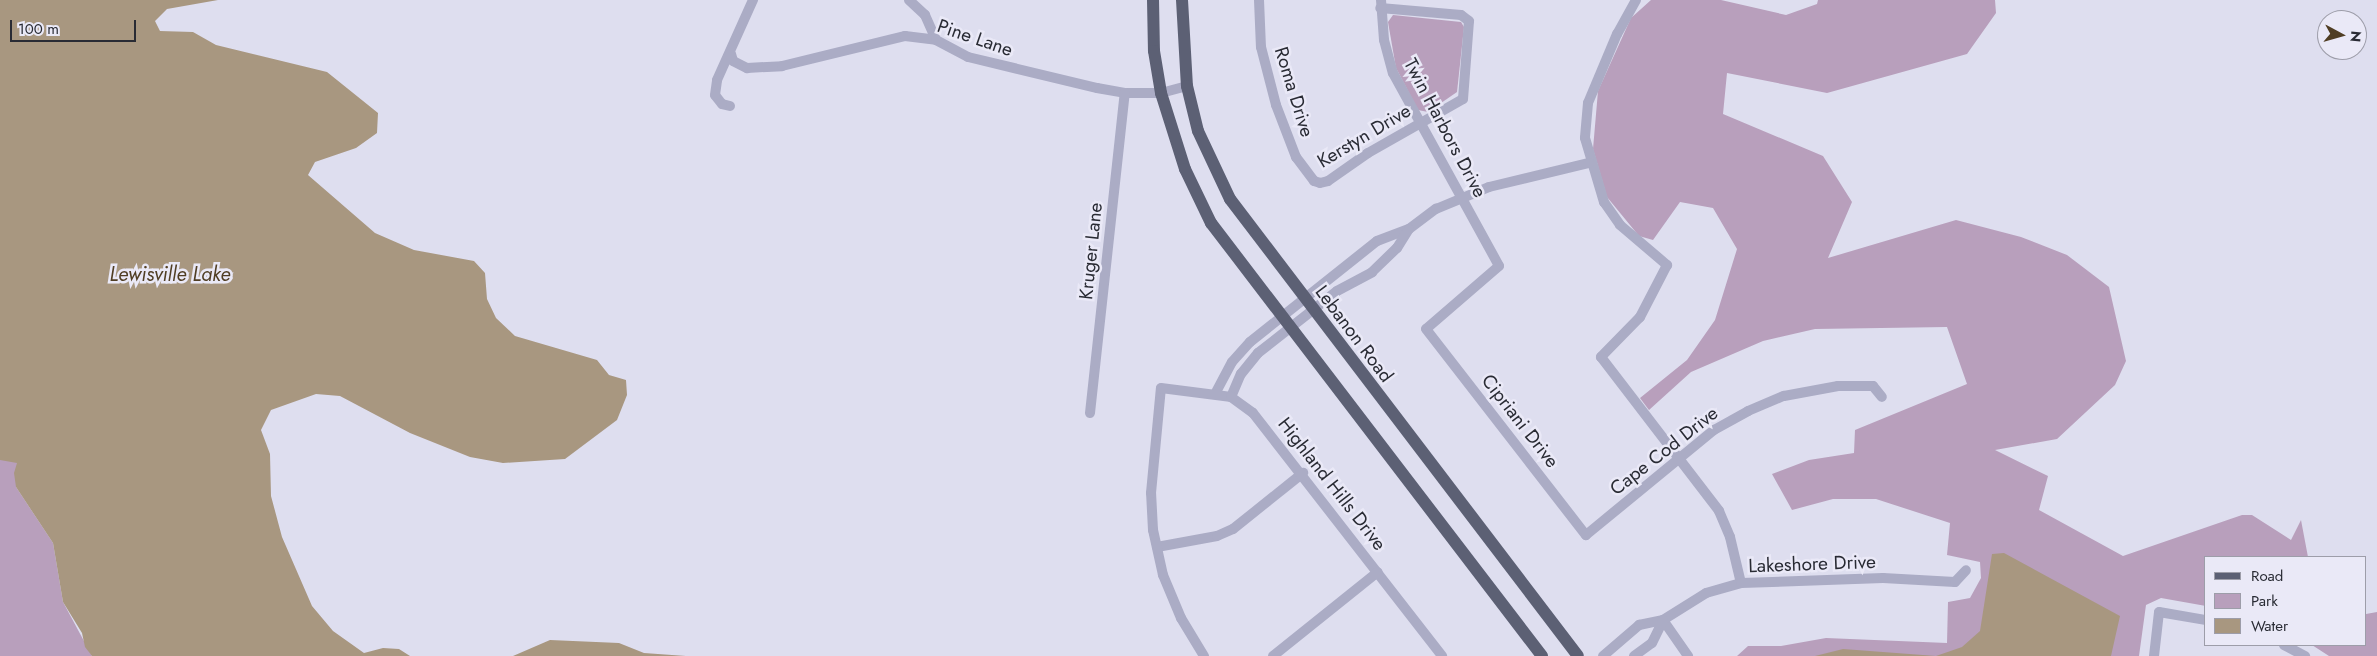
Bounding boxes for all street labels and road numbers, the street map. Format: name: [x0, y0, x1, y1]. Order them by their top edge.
street label: Pine Lane: [934, 14, 1016, 62]
street label: Roma Drive: [1270, 44, 1318, 140]
street label: Twin Harbors Drive: [1399, 55, 1491, 201]
street label: Kerstyn Drive: [1313, 99, 1415, 173]
street label: Kruger Lane: [1075, 201, 1107, 301]
street label: Lebanon Road: [1310, 281, 1398, 387]
street label: Cipriani Drive: [1476, 370, 1564, 472]
street label: Cape Cod Drive: [1606, 402, 1722, 500]
street label: Highland Hills Drive: [1273, 413, 1391, 555]
street label: Lakeshore Drive: [1748, 550, 1876, 578]

